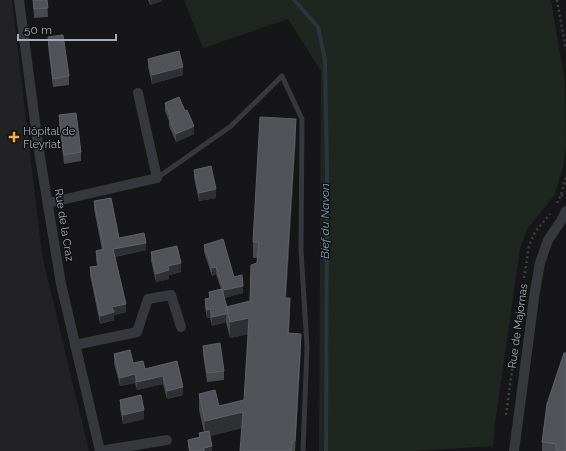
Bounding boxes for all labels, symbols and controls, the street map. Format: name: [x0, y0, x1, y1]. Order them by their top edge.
scale bar: [18, 16, 116, 42]
text: 50 m: [24, 23, 52, 37]
place label: Hôpital de Fleyriat: [23, 125, 76, 151]
marker: Hôpital de Fleyriat: [8, 131, 20, 143]
water label: Bief du Navon: [318, 183, 332, 259]
street label: Rue de la Craz: [52, 188, 76, 263]
street label: Rue de Majornas: [506, 283, 530, 369]

